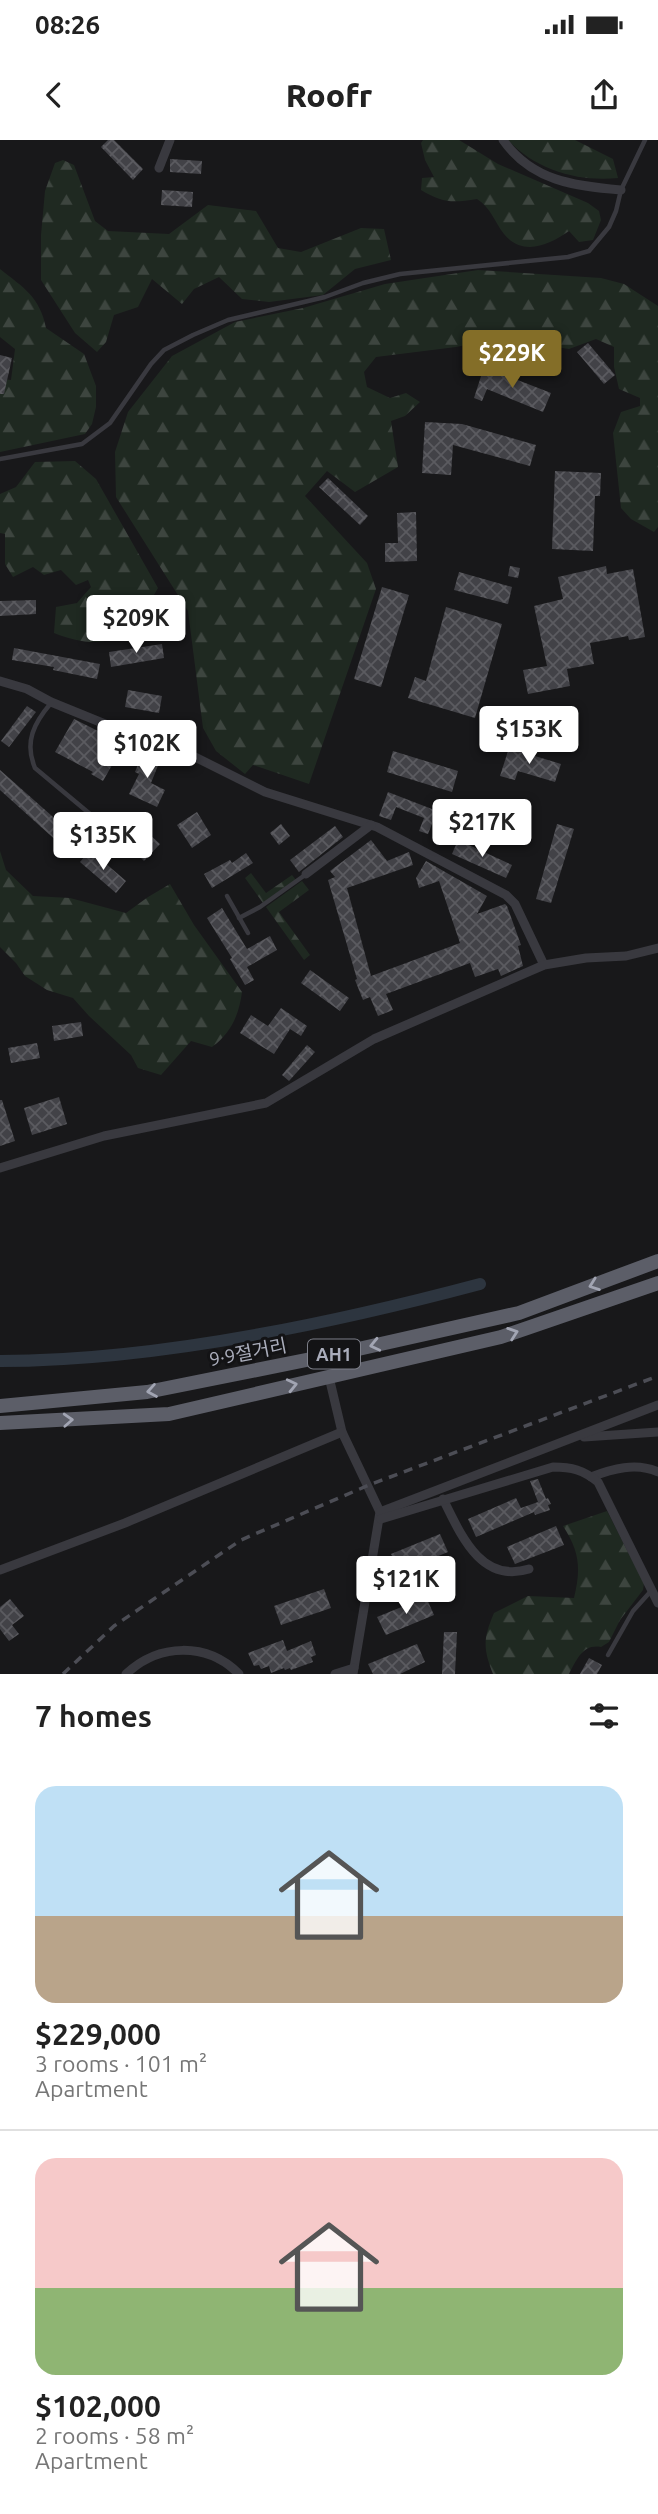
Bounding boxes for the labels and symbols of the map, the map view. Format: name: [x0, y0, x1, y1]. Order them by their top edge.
pin: $229K: [463, 330, 561, 390]
pin: $209K: [87, 596, 185, 655]
pin: $153K: [480, 706, 578, 766]
pin: $102K: [98, 720, 196, 780]
pin: $217K: [433, 800, 531, 859]
pin: $135K: [54, 812, 152, 872]
one-way arrow: [589, 1277, 601, 1291]
one-way arrow: [507, 1326, 519, 1341]
street label: 9·9절거리: [207, 1334, 289, 1370]
one-way arrow: [369, 1337, 381, 1351]
road number: AH1: [308, 1339, 360, 1368]
one-way arrow: [286, 1379, 298, 1394]
one-way arrow: [146, 1383, 158, 1398]
one-way arrow: [63, 1412, 74, 1427]
pin: $121K: [357, 1556, 455, 1616]

